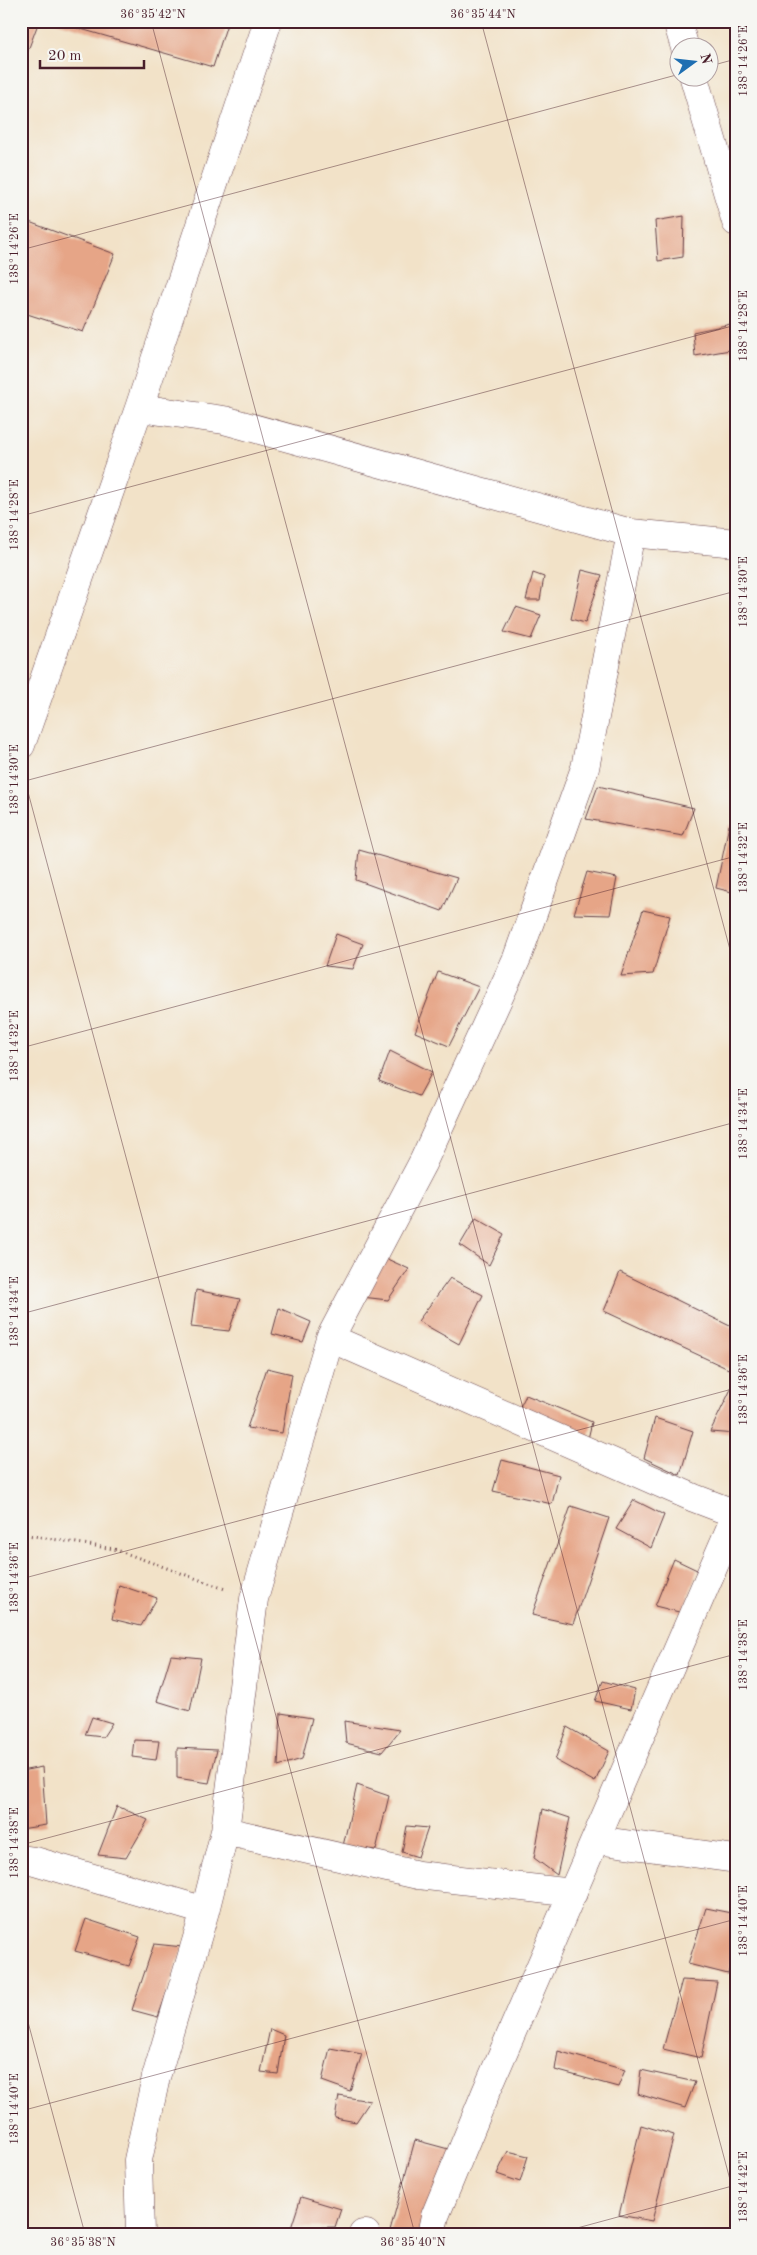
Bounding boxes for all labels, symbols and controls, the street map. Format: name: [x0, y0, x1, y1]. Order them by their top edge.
text: 36°35'42"N: [120, 8, 186, 21]
text: 36°35'44"N: [450, 8, 516, 21]
text: 138°14'26"E: [738, 25, 750, 97]
scale bar: [40, 38, 144, 70]
north arrow: [670, 38, 720, 88]
text: 20 m: [48, 49, 82, 64]
text: N: [697, 52, 714, 66]
text: 138°14'26"E: [9, 213, 21, 285]
text: 138°14'28"E: [738, 290, 750, 362]
text: 138°14'28"E: [9, 479, 21, 551]
text: 138°14'30"E: [738, 556, 750, 628]
text: 138°14'30"E: [9, 744, 21, 816]
text: 138°14'32"E: [738, 822, 750, 894]
text: 138°14'32"E: [9, 1010, 21, 1082]
text: 138°14'34"E: [738, 1088, 750, 1160]
text: 138°14'34"E: [9, 1276, 21, 1348]
text: 138°14'36"E: [738, 1354, 750, 1426]
text: 138°14'36"E: [9, 1542, 21, 1614]
text: 138°14'38"E: [738, 1619, 750, 1691]
text: 138°14'38"E: [9, 1807, 21, 1879]
text: 138°14'40"E: [738, 1885, 750, 1957]
text: 138°14'40"E: [9, 2073, 21, 2145]
text: 138°14'42"E: [738, 2151, 750, 2223]
text: 36°35'38"N: [50, 2236, 116, 2249]
text: 36°35'40"N: [380, 2236, 446, 2249]

